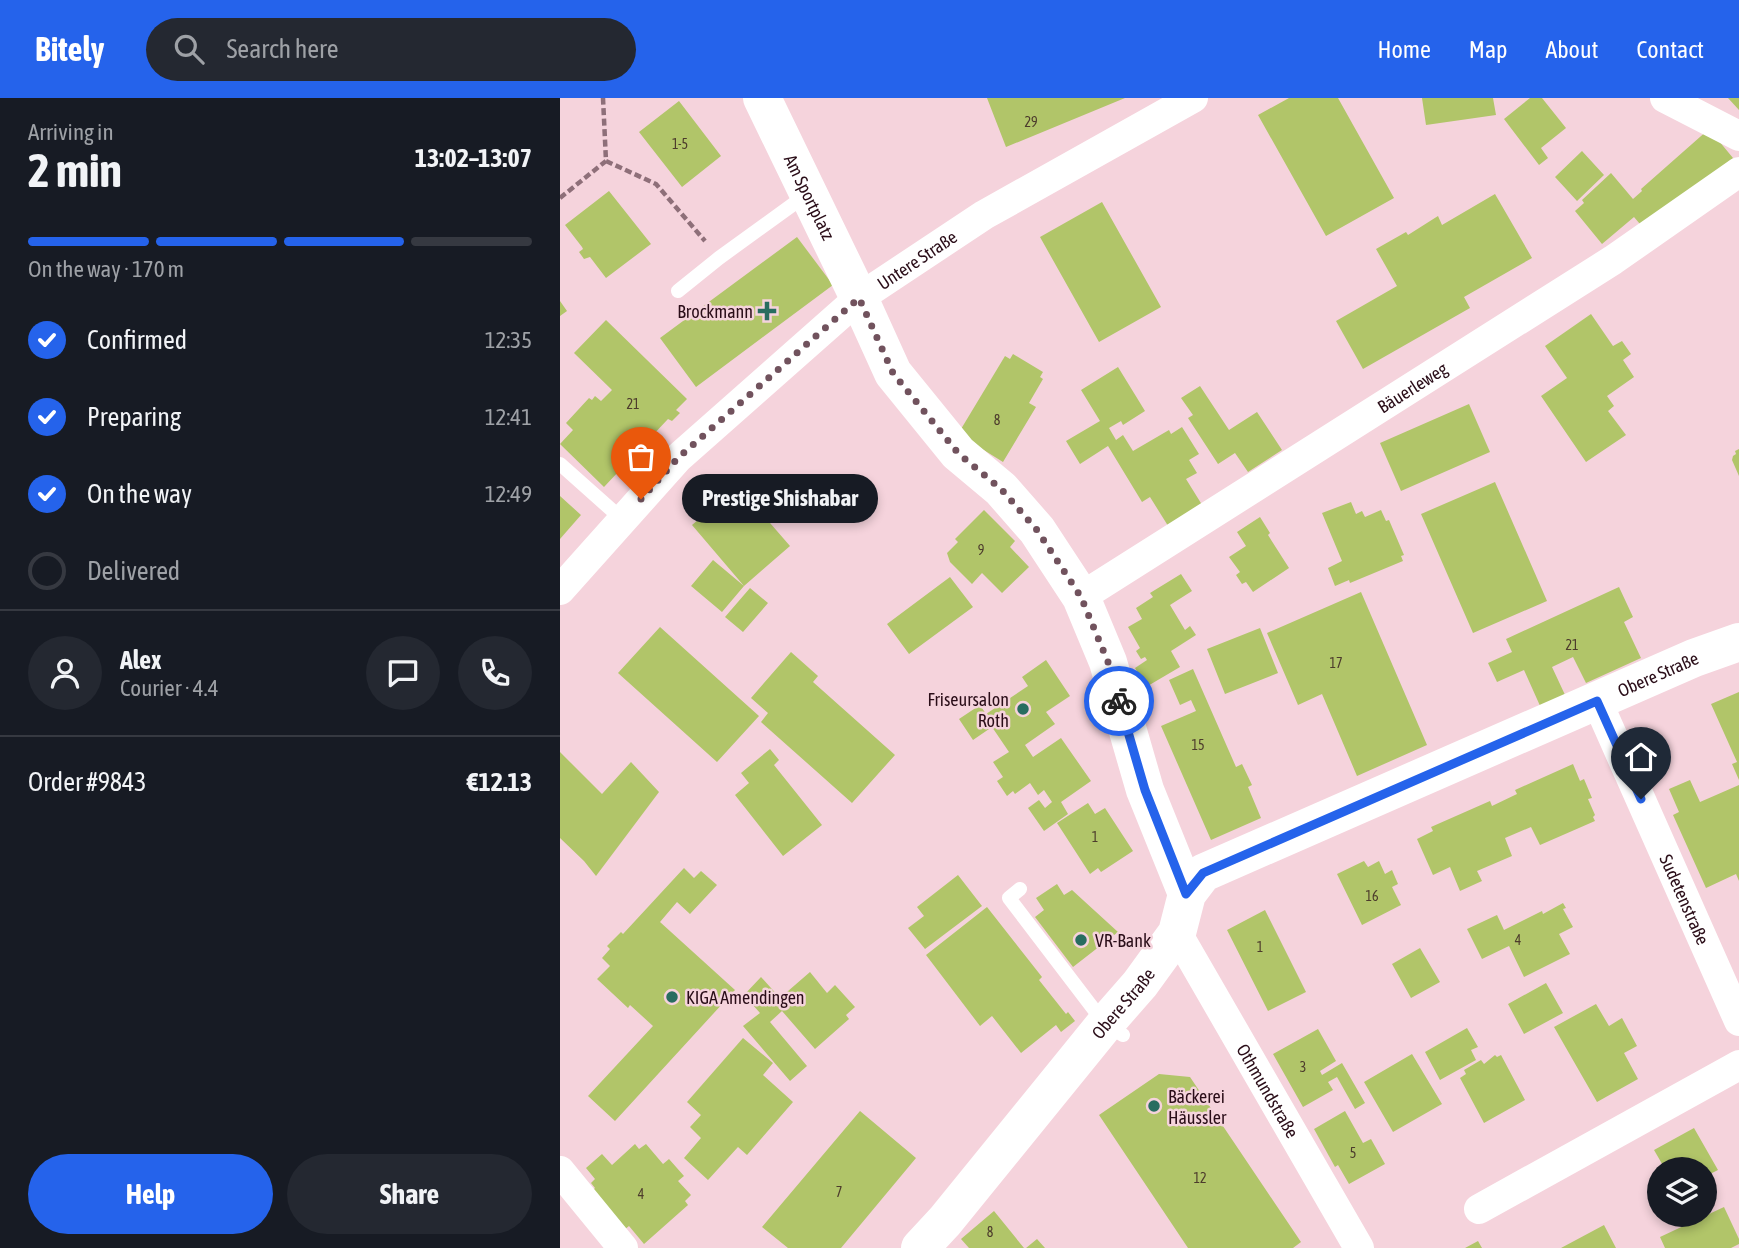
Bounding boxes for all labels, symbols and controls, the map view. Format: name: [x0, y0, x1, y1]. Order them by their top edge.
search box: [146, 18, 636, 81]
text: Bitely: [35, 30, 104, 68]
icon: search: [170, 30, 208, 68]
text: Search here: [226, 34, 339, 64]
text: Home: [1377, 36, 1431, 63]
text: Map: [1469, 36, 1507, 63]
text: About: [1545, 36, 1598, 63]
text: Contact: [1636, 36, 1704, 63]
house number: 29: [1024, 114, 1038, 130]
text: Arriving in: [28, 119, 114, 145]
house number: 1-5: [672, 136, 688, 152]
text: 13:02–13:07: [415, 143, 532, 173]
text: 2 min: [28, 144, 122, 197]
street label: Am Sportplatz: [780, 151, 840, 244]
street label: Untere Straße: [873, 226, 961, 294]
text: On the way · 170 m: [28, 256, 184, 282]
place label: Brockmann: [677, 301, 753, 322]
marker: Brockmann: [759, 303, 775, 319]
icon: check: [28, 321, 66, 359]
text: Confirmed: [87, 325, 187, 355]
text: 12:35: [485, 327, 532, 353]
street label: Bäuerleweg: [1373, 357, 1451, 417]
house number: 21: [626, 396, 640, 412]
icon: check: [28, 398, 66, 436]
text: Preparing: [87, 402, 181, 432]
text: 12:41: [485, 404, 532, 430]
house number: 8: [994, 412, 1001, 428]
pin: [611, 427, 671, 499]
icon: bag: [622, 438, 660, 476]
callout: Prestige Shishabar: [683, 474, 879, 524]
icon: check: [28, 475, 66, 513]
text: On the way: [87, 479, 192, 509]
text: 12:49: [485, 481, 532, 507]
text: Prestige Shishabar: [702, 485, 858, 511]
house number: 9: [978, 542, 984, 558]
text: Delivered: [87, 556, 180, 586]
button: person: [28, 636, 102, 710]
button: chat: [366, 636, 440, 710]
button: phone: [458, 636, 532, 710]
house number: 21: [1565, 637, 1579, 653]
text: Alex: [120, 645, 161, 675]
street label: Obere Straße: [1614, 647, 1701, 701]
house number: 17: [1329, 655, 1343, 671]
courier: [1084, 666, 1154, 736]
text: Courier · 4.4: [120, 675, 219, 701]
icon: bike: [1100, 682, 1138, 720]
place label: Friseursalon Roth: [928, 689, 1009, 731]
marker: Friseursalon Roth: [1015, 701, 1031, 717]
pin: [1611, 727, 1671, 799]
house number: 15: [1191, 737, 1205, 753]
icon: home: [1622, 738, 1660, 776]
text: Order #9843: [28, 767, 147, 797]
text: €12.13: [467, 767, 532, 797]
house number: 1: [1092, 829, 1098, 845]
street label: Sudetenstraße: [1656, 851, 1714, 948]
house number: 16: [1365, 888, 1379, 904]
place label: VR-Bank: [1095, 930, 1151, 951]
marker: VR-Bank: [1073, 932, 1089, 948]
house number: 4: [1515, 932, 1522, 948]
house number: 1: [1257, 939, 1263, 955]
street label: Obere Straße: [1087, 964, 1159, 1043]
place label: KIGA Amendingen: [686, 987, 805, 1008]
marker: KIGA Amendingen: [664, 989, 680, 1005]
street label: Othmundstraße: [1233, 1040, 1303, 1141]
house number: 3: [1300, 1059, 1306, 1075]
place label: Bäckerei Häussler: [1168, 1086, 1227, 1128]
marker: Bäckerei Häussler: [1146, 1098, 1162, 1114]
house number: 5: [1350, 1145, 1356, 1161]
button: Help: [28, 1154, 273, 1234]
button: Share: [287, 1154, 532, 1234]
map controls: [1647, 1157, 1717, 1227]
button: layers: [1647, 1157, 1717, 1227]
house number: 12: [1193, 1170, 1207, 1186]
house number: 7: [836, 1184, 842, 1200]
house number: 4: [638, 1186, 645, 1202]
house number: 8: [987, 1224, 994, 1240]

